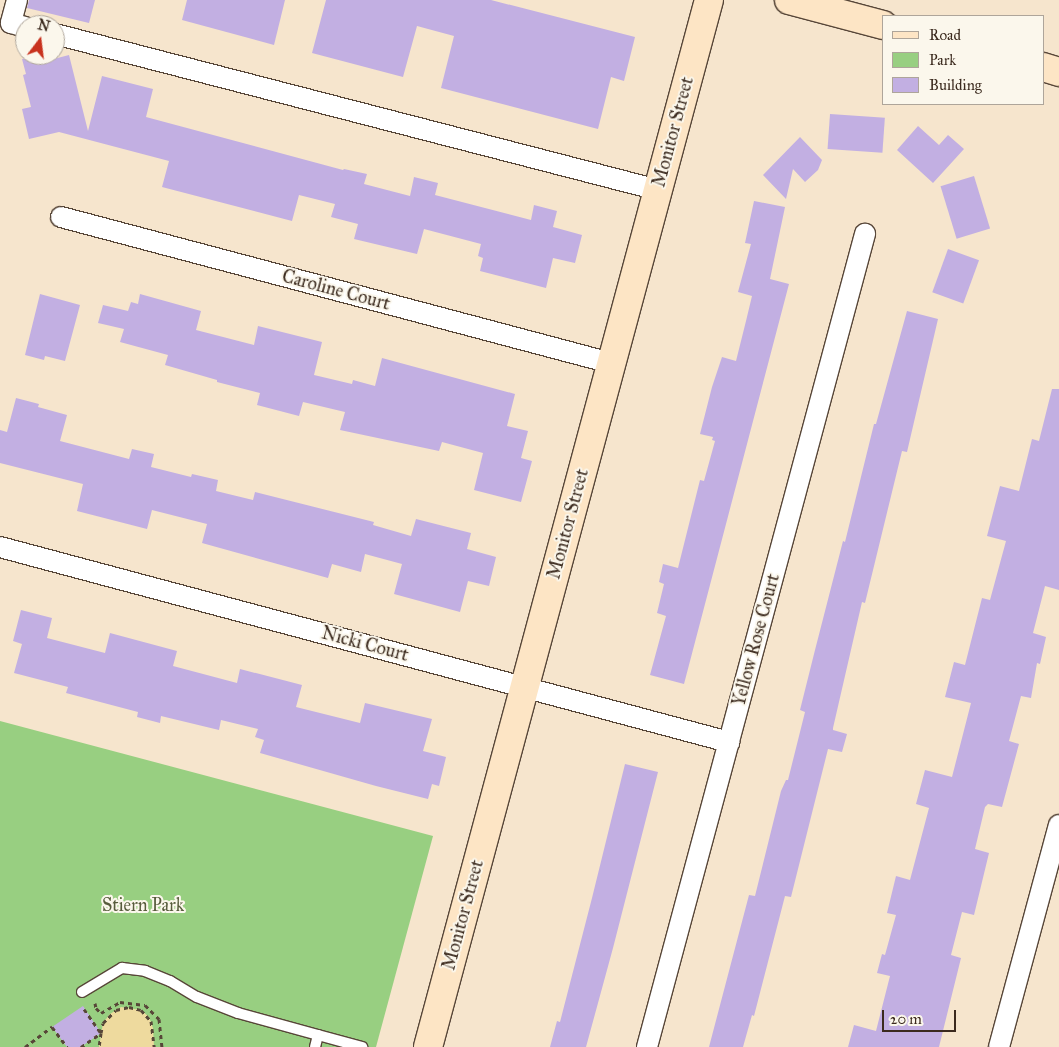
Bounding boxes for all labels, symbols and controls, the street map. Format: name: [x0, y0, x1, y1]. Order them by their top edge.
north arrow: [15, 15, 65, 65]
legend: [882, 15, 1044, 105]
text: N: [36, 16, 52, 36]
text: Road: [929, 26, 961, 44]
text: Park: [929, 51, 956, 69]
street label: Monitor Street: [648, 75, 698, 189]
text: Building: [929, 76, 982, 94]
street label: Caroline Court: [280, 265, 392, 315]
street label: Monitor Street: [543, 467, 593, 581]
street label: Yellow Rose Court: [728, 572, 784, 708]
street label: Nicki Court: [319, 622, 411, 666]
street label: Monitor Street: [438, 858, 488, 972]
park label: Stiern Park: [102, 894, 184, 916]
scale bar: [884, 1000, 958, 1032]
text: 20 m: [890, 1010, 922, 1028]

